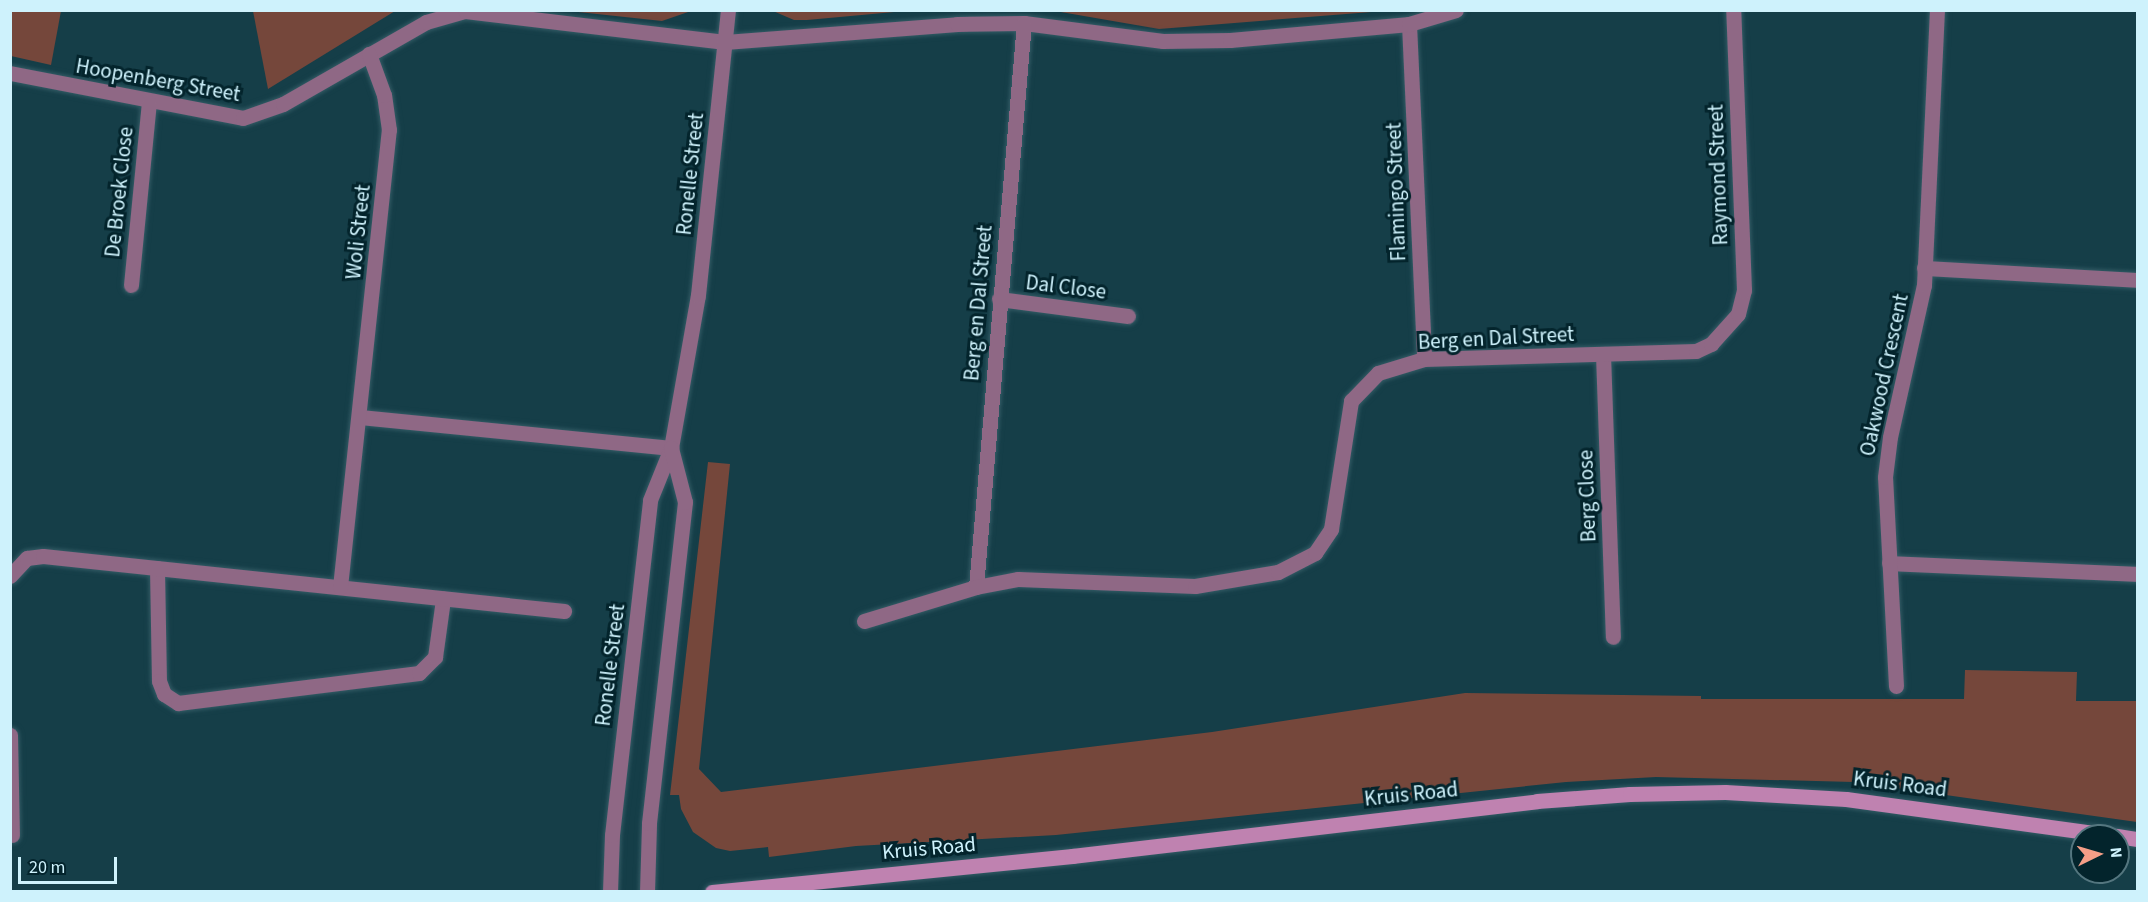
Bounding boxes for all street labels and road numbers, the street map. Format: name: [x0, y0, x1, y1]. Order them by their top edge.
street label: Hoopenberg Street: [74, 53, 242, 107]
street label: Raymond Street: [1703, 104, 1733, 246]
street label: Ronelle Street: [671, 112, 709, 236]
street label: Flamingo Street: [1381, 122, 1411, 262]
street label: De Broek Close: [100, 125, 138, 259]
street label: Woli Street: [340, 183, 376, 281]
street label: Berg en Dal Street: [959, 224, 997, 382]
street label: Dal Close: [1024, 270, 1108, 304]
street label: Oakwood Crescent: [1855, 292, 1913, 458]
street label: Berg en Dal Street: [1417, 321, 1575, 355]
street label: Berg Close: [1573, 449, 1601, 543]
street label: Ronelle Street: [590, 602, 630, 728]
street label: Kruis Road: [1852, 766, 1948, 802]
street label: Kruis Road: [1363, 777, 1459, 811]
street label: Kruis Road: [881, 831, 977, 865]

